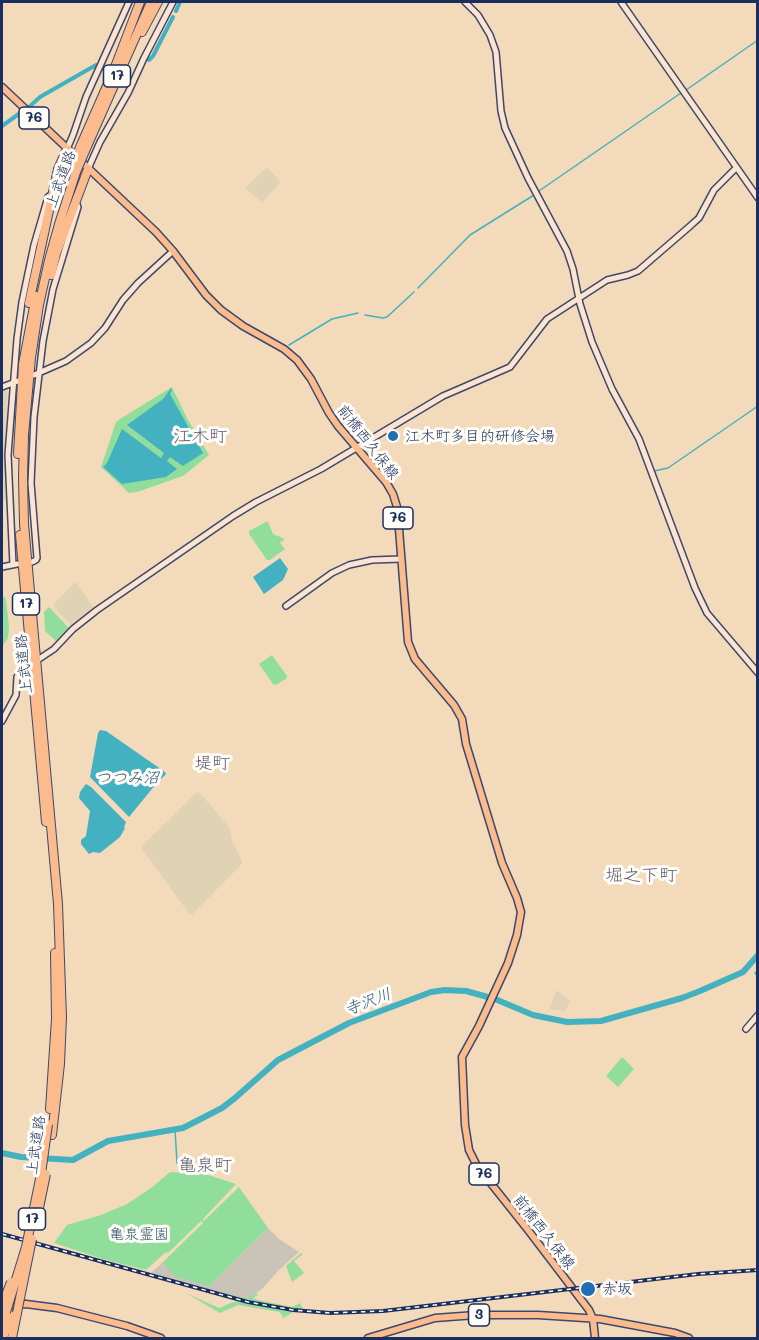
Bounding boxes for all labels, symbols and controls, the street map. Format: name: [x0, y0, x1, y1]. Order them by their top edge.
road number: 17: [104, 65, 130, 87]
road number: 76: [19, 107, 49, 129]
street label: 上武道路: [42, 148, 80, 210]
street label: 前橋西久保線: [333, 401, 403, 483]
district label: 江木町: [173, 425, 227, 447]
place label: 江木町多目的研修会場: [405, 427, 555, 445]
marker: 江木町多目的研修会場: [386, 429, 400, 443]
road number: 76: [383, 507, 413, 529]
road number: 17: [12, 593, 40, 615]
street label: 上武道路: [12, 633, 36, 695]
district label: 堤町: [194, 752, 230, 774]
water label: つつみ沼: [95, 768, 159, 788]
district label: 堀之下町: [605, 864, 677, 886]
water label: 寺沢川: [342, 984, 394, 1020]
street label: 上武道路: [23, 1114, 49, 1176]
district label: 亀泉町: [178, 1154, 232, 1176]
road number: 76: [469, 1163, 499, 1185]
street label: 前橋西久保線: [509, 1191, 579, 1273]
road number: 17: [18, 1208, 46, 1230]
park label: 亀泉霊園: [109, 1225, 169, 1243]
marker: 赤坂: [579, 1280, 597, 1298]
place label: 赤坂: [602, 1280, 632, 1298]
road number: 3: [468, 1304, 490, 1326]

